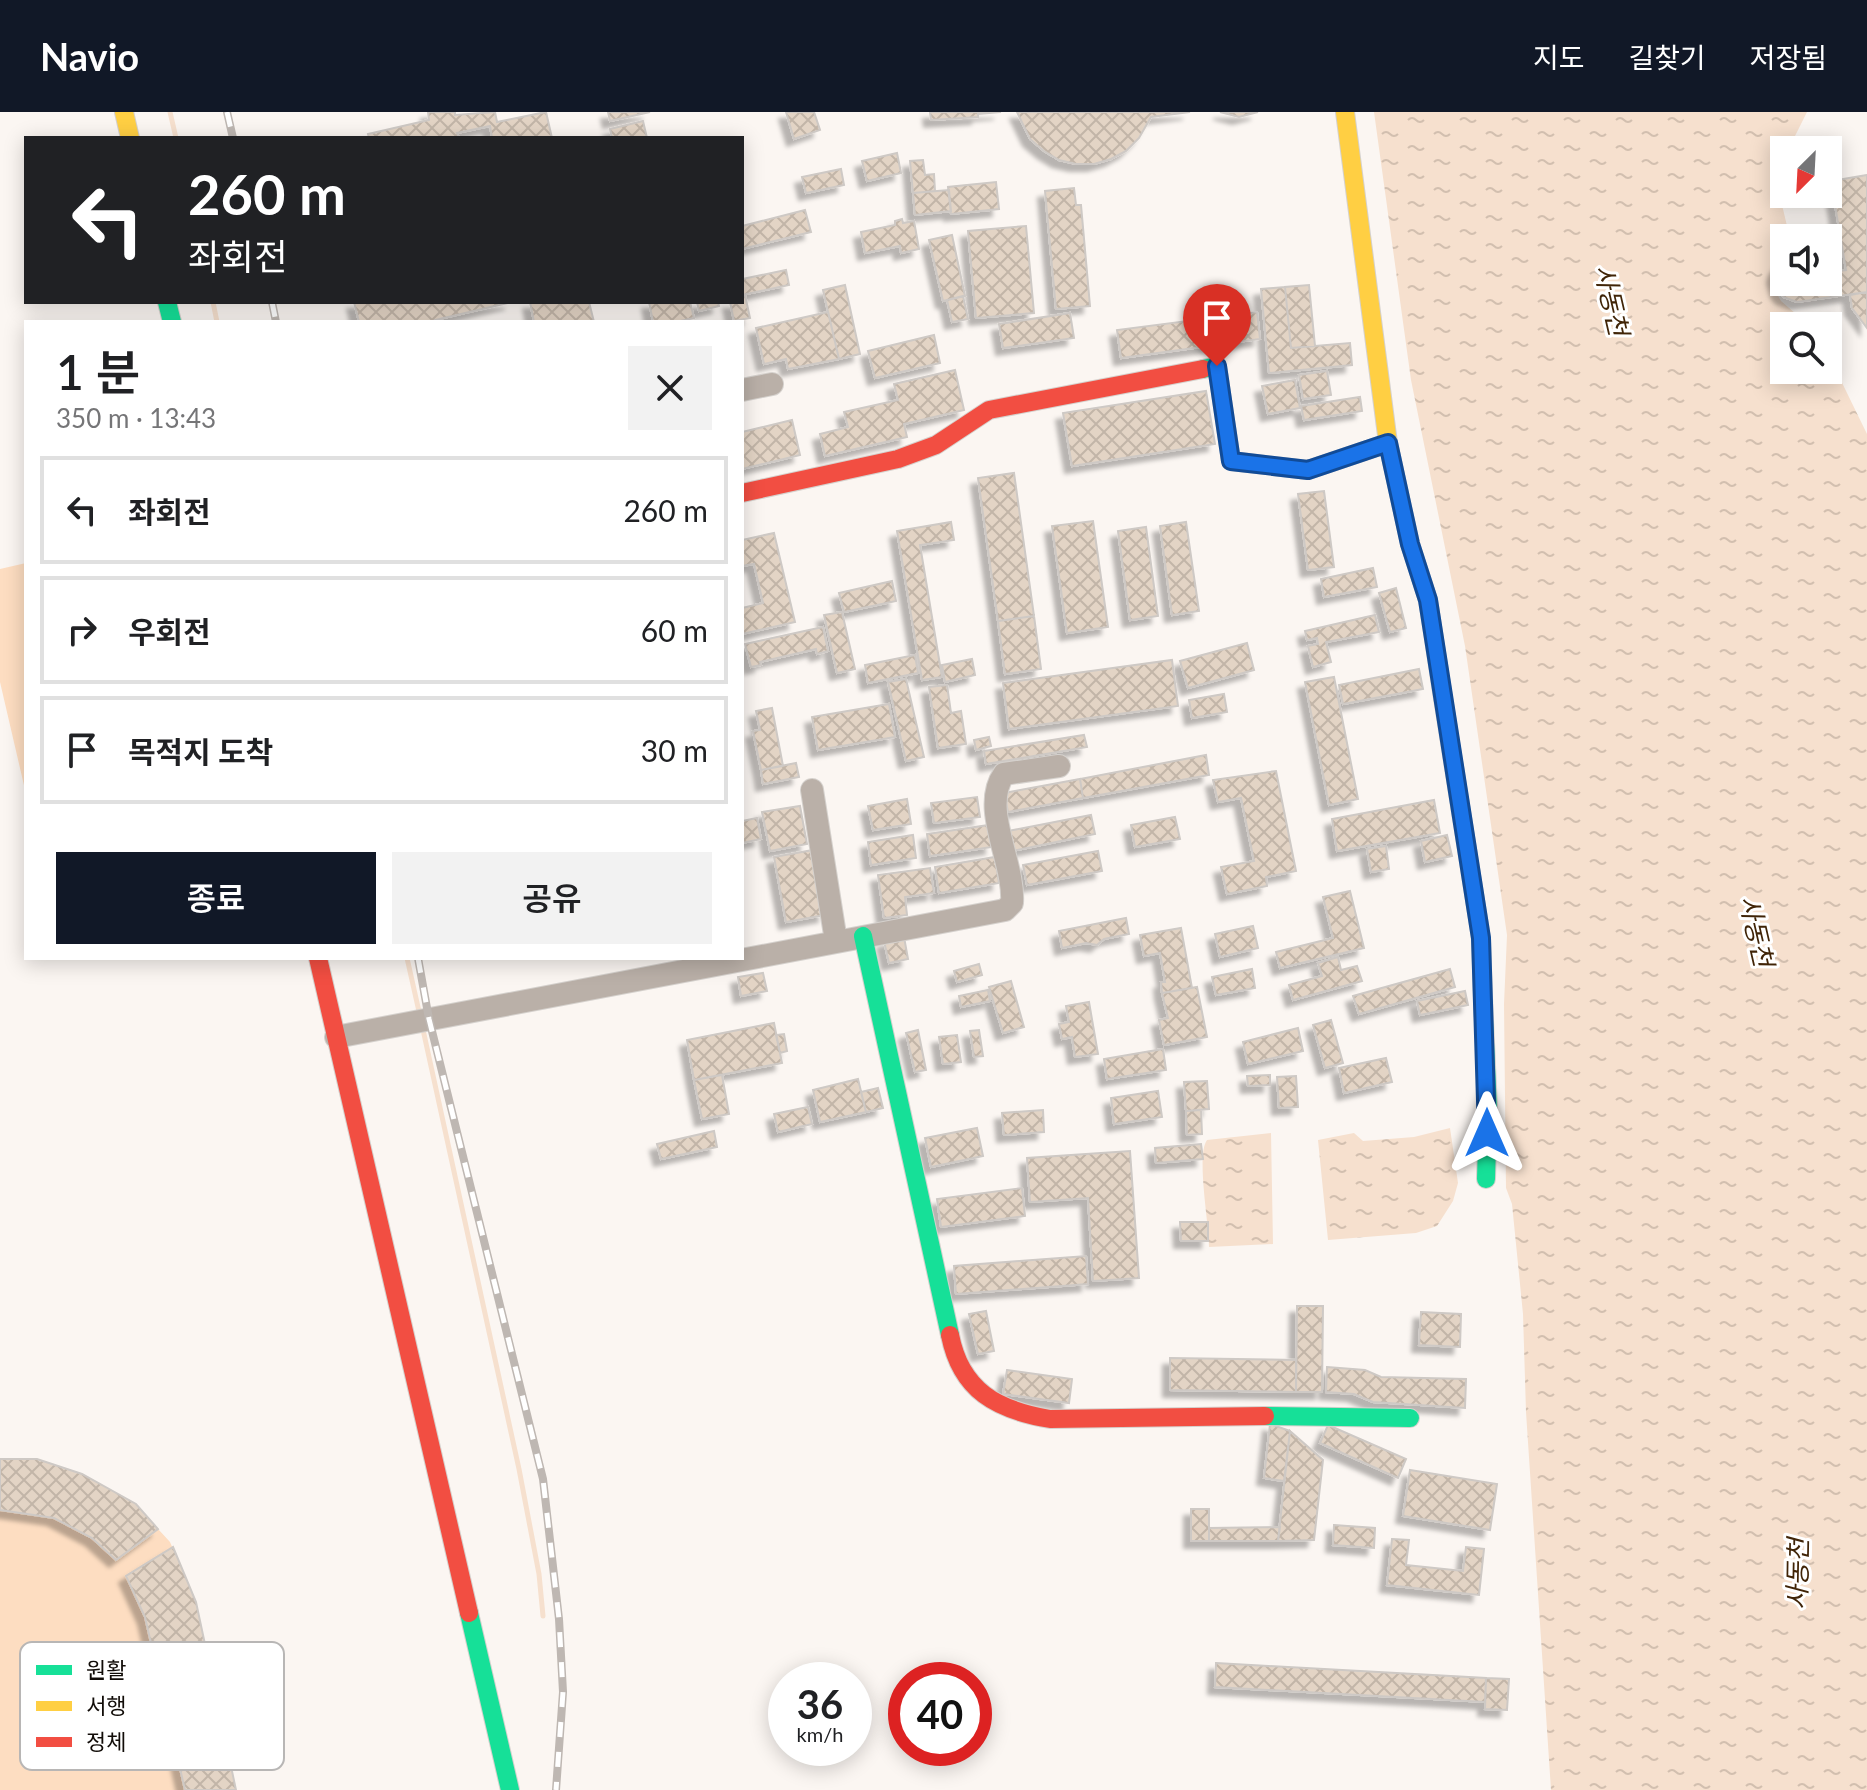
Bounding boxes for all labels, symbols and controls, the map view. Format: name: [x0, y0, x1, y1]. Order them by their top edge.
text: Navio: [40, 33, 139, 79]
text: 지도: [1533, 40, 1584, 74]
text: 길찾기: [1628, 40, 1706, 74]
text: 저장됨: [1750, 40, 1827, 74]
north arrow: [1770, 136, 1842, 208]
map controls: [1770, 136, 1842, 384]
text: 260 m: [188, 160, 346, 227]
icon: left: [56, 168, 160, 272]
button: sound: [1770, 224, 1842, 296]
text: 좌회전: [188, 234, 287, 278]
water label: 사동천: [1588, 261, 1636, 342]
pin: [1183, 284, 1251, 366]
icon: arrive: [1195, 296, 1239, 340]
button: search: [1770, 312, 1842, 384]
text: 1 분: [56, 343, 140, 400]
button: close: [628, 346, 712, 430]
text: 350 m · 13:43: [56, 402, 216, 434]
icon: left: [60, 488, 104, 532]
text: 260 m: [623, 492, 708, 528]
text: 좌회전: [128, 493, 211, 529]
icon: right: [60, 608, 104, 652]
text: 60 m: [641, 612, 708, 648]
text: 우회전: [128, 613, 211, 649]
icon: arrive: [60, 728, 104, 772]
text: 30 m: [641, 732, 708, 768]
text: 목적지 도착: [128, 733, 273, 769]
button: 종료: [56, 852, 376, 944]
button: 공유: [392, 852, 712, 944]
water label: 사동천: [1733, 892, 1781, 973]
position arrow: [1445, 1091, 1529, 1175]
water label: 사동천: [1780, 1535, 1814, 1610]
legend: [20, 1642, 284, 1770]
text: 원활: [86, 1656, 126, 1683]
speed limit sign: 40: [888, 1662, 992, 1766]
text: 36: [797, 1680, 843, 1728]
text: 서행: [86, 1692, 126, 1719]
text: km/h: [797, 1722, 843, 1746]
text: 정체: [86, 1728, 126, 1755]

